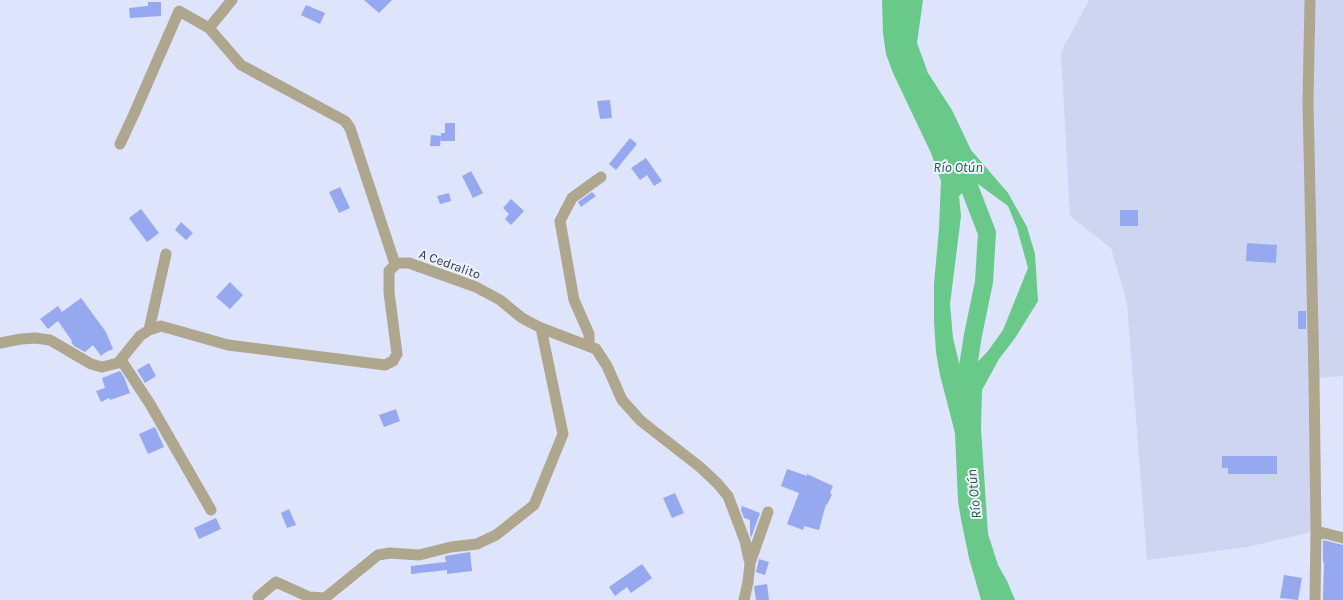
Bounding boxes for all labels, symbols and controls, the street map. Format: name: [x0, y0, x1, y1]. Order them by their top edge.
water label: Río Otún: [933, 159, 983, 176]
street label: A Cedralito: [417, 246, 483, 282]
water label: Río Otún: [963, 469, 985, 519]

